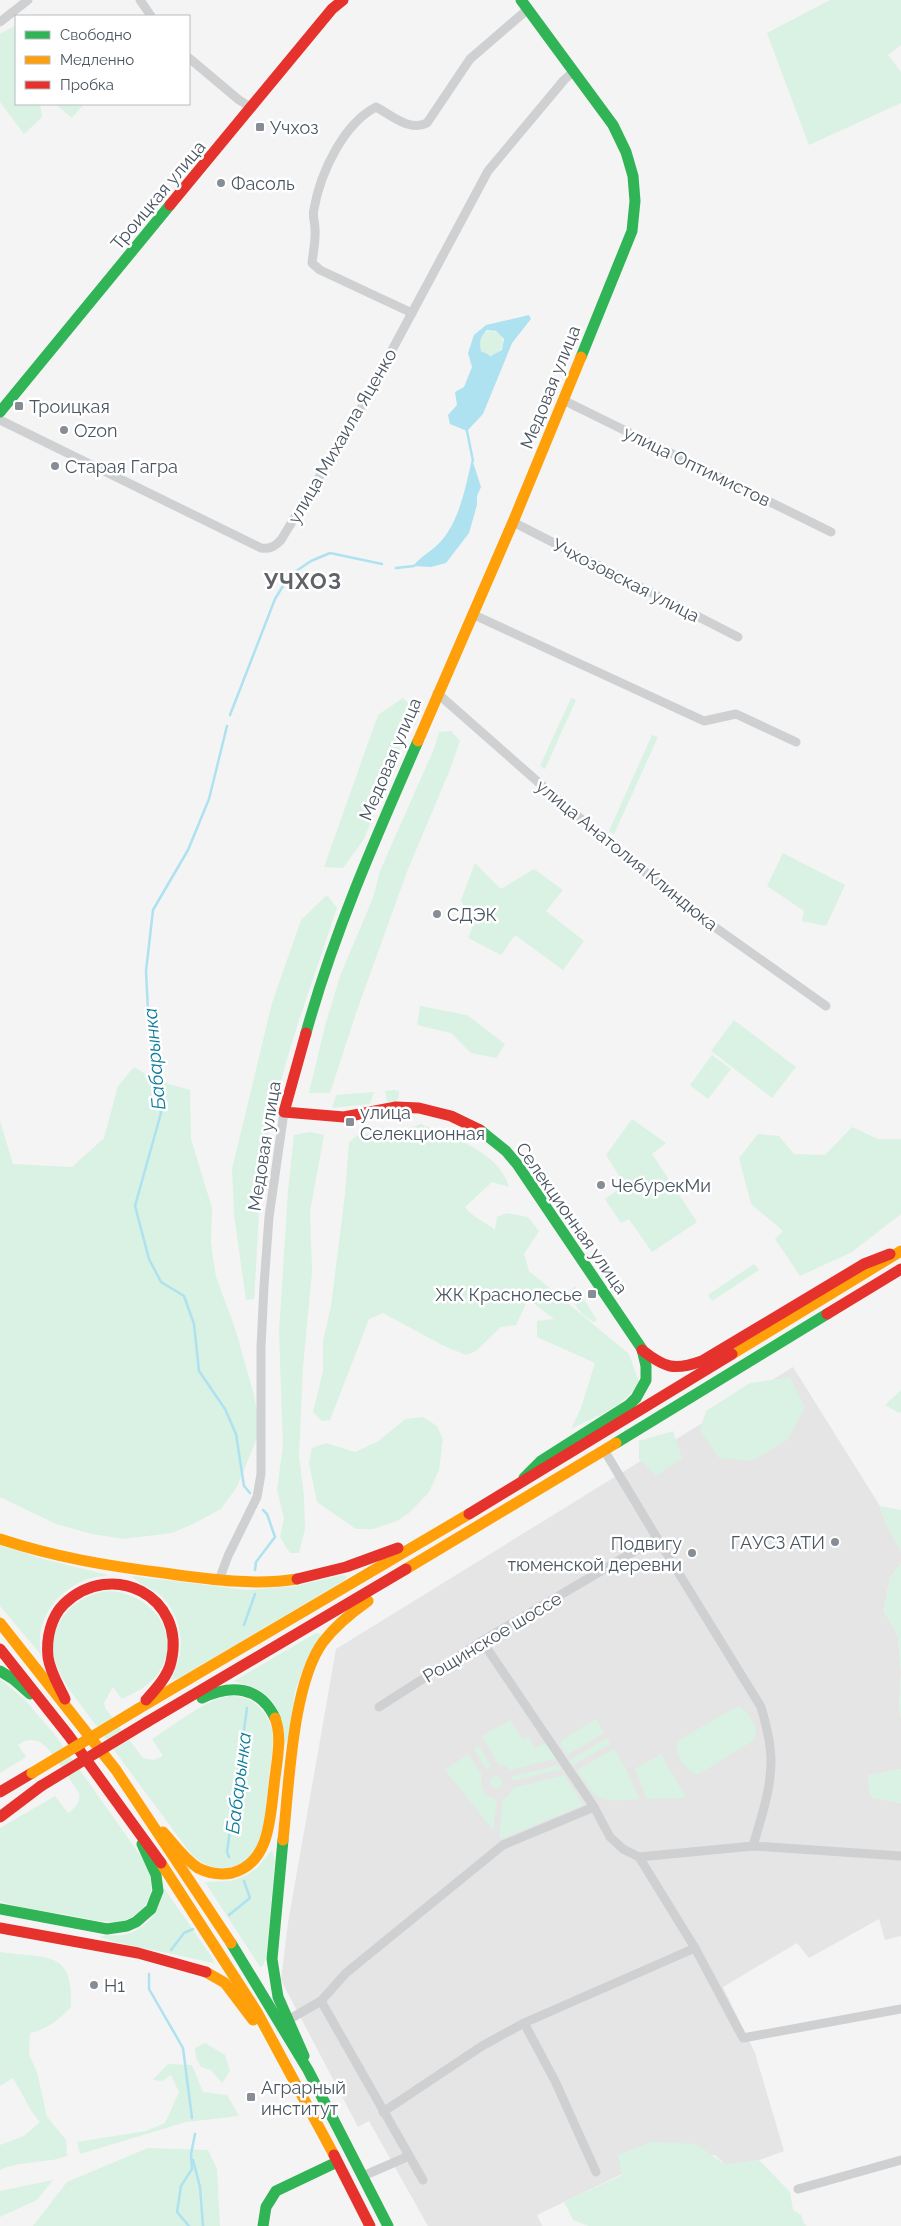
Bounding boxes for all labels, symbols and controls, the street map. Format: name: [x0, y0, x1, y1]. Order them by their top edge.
legend: [15, 15, 190, 105]
text: Свободно: [60, 26, 132, 44]
text: Медленно: [60, 51, 134, 69]
text: Пробка: [60, 76, 114, 94]
place label: Учхоз: [270, 117, 318, 138]
marker: Учхоз: [254, 121, 266, 133]
street label: Троицкая улица: [106, 136, 210, 254]
place label: Фасоль: [231, 173, 295, 194]
marker: Фасоль: [215, 177, 227, 189]
street label: Медовая улица: [516, 322, 584, 452]
street label: улица Михаила Яценко: [283, 344, 401, 527]
place label: Троицкая: [29, 396, 110, 417]
marker: Троицкая: [13, 400, 25, 412]
place label: Ozon: [74, 420, 117, 441]
street label: улица Оптимистов: [620, 421, 774, 511]
marker: Ozon: [58, 424, 70, 436]
place label: Старая Гагра: [65, 456, 178, 477]
marker: Старая Гагра: [49, 460, 61, 472]
street label: Учхозовская улица: [549, 534, 703, 626]
district label: УЧХОЗ: [263, 568, 342, 594]
street label: Медовая улица: [355, 695, 425, 823]
street label: улица Анатолия Клиндюка: [532, 775, 722, 935]
place label: СДЭК: [447, 904, 497, 925]
marker: СДЭК: [431, 908, 443, 920]
water label: Бабарынка: [139, 1007, 169, 1111]
street label: Медовая улица: [243, 1080, 285, 1212]
place label: улица Селекционная: [360, 1102, 485, 1144]
marker: улица Селекционная: [344, 1116, 356, 1128]
street label: Селекционная улица: [512, 1138, 632, 1298]
place label: ЧебурекМи: [611, 1175, 711, 1196]
marker: ЧебурекМи: [595, 1179, 607, 1191]
place label: ЖК Краснолесье: [435, 1284, 582, 1305]
marker: ЖК Краснолесье: [586, 1288, 598, 1300]
place label: ГАУСЗ АТИ: [731, 1532, 825, 1553]
place label: Подвигу тюменской деревни: [507, 1533, 682, 1575]
marker: ГАУСЗ АТИ: [829, 1536, 841, 1548]
marker: Подвигу тюменской деревни: [686, 1547, 698, 1559]
street label: Рощинское шоссе: [419, 1587, 565, 1687]
water label: Бабарынка: [221, 1731, 255, 1835]
place label: Н1: [104, 1975, 125, 1996]
marker: Н1: [88, 1979, 100, 1991]
place label: Аграрный институт: [261, 2077, 346, 2119]
marker: Аграрный институт: [245, 2091, 257, 2103]

